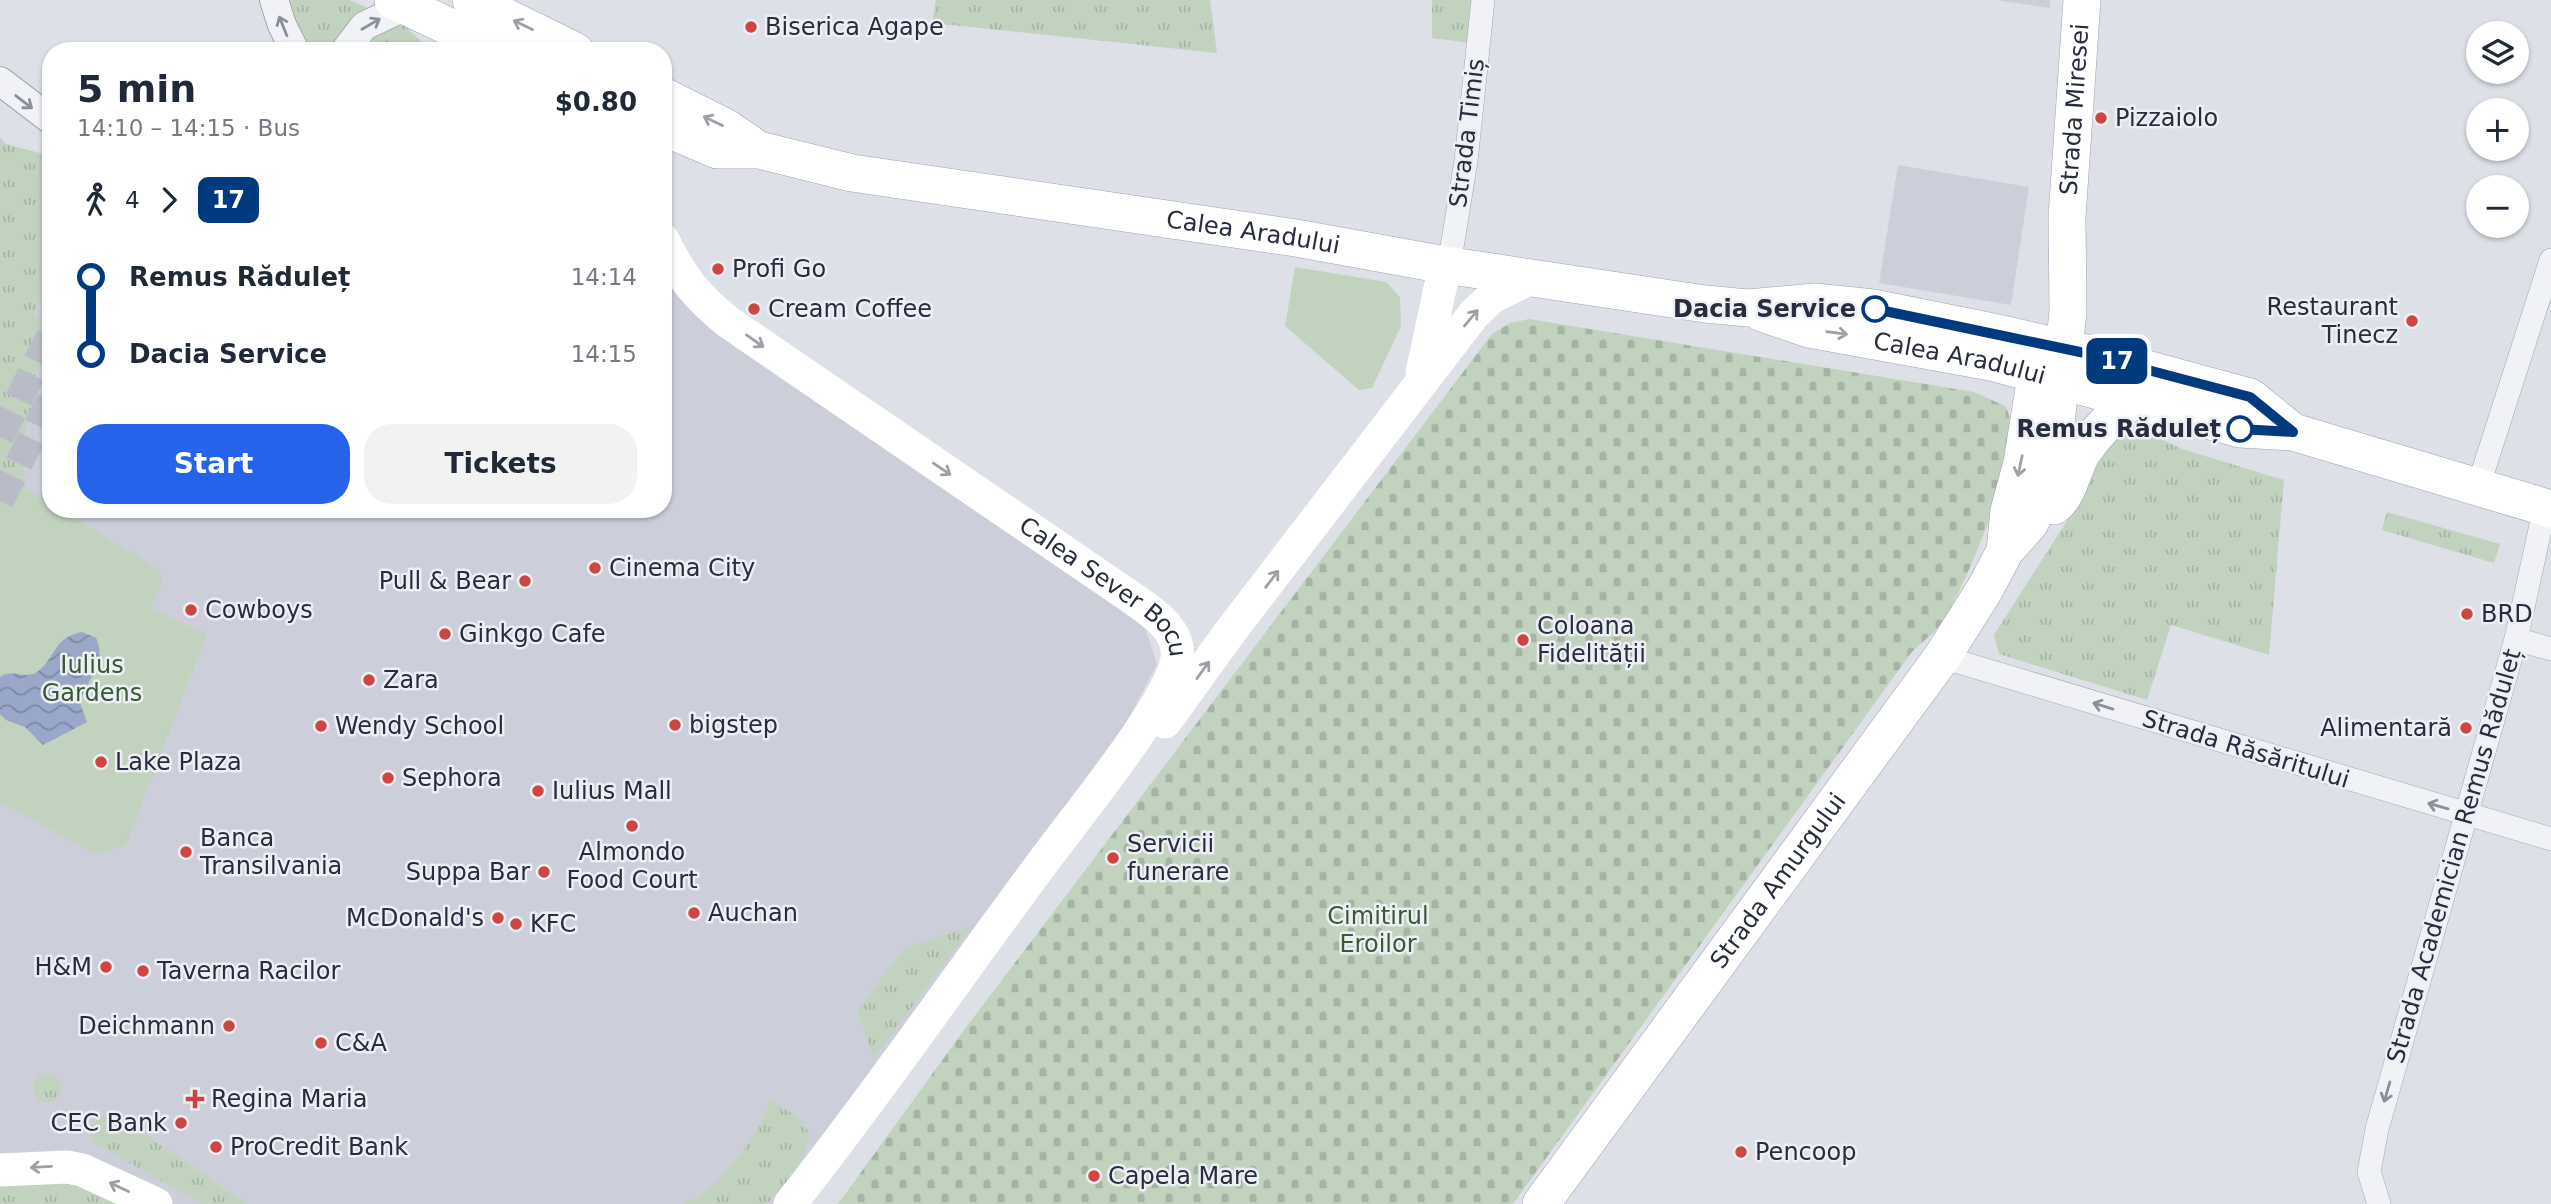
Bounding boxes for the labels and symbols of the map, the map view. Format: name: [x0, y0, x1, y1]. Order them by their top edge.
place label: Biserica Agape: [765, 13, 944, 41]
one-way arrow: [276, 16, 289, 37]
one-way arrow: [361, 16, 381, 30]
one-way arrow: [513, 17, 534, 31]
marker: Biserica Agape: [743, 19, 759, 35]
street label: Strada Miresei: [2055, 22, 2094, 196]
street label: Strada Timiș: [1444, 57, 1490, 209]
one-way arrow: [15, 94, 33, 109]
place label: Pizzaiolo: [2115, 104, 2218, 132]
marker: Pizzaiolo: [2093, 110, 2109, 126]
one-way arrow: [703, 113, 724, 127]
street label: Calea Aradului: [1164, 205, 1342, 260]
place label: Profi Go: [732, 255, 826, 283]
marker: Profi Go: [710, 261, 726, 277]
place label: Restaurant Tinecz: [2267, 293, 2398, 349]
place label: Cream Coffee: [768, 295, 932, 323]
place label: Dacia Service: [1673, 295, 1856, 323]
marker: Dacia Service: [1862, 296, 1888, 322]
marker: Cream Coffee: [746, 301, 762, 317]
one-way arrow: [1463, 310, 1479, 328]
marker: Restaurant Tinecz: [2404, 313, 2420, 329]
one-way arrow: [1825, 327, 1848, 340]
street label: Calea Aradului: [1871, 327, 2049, 390]
one-way arrow: [745, 334, 764, 348]
line badge: 17: [2086, 338, 2148, 384]
place label: Remus Răduleț: [2017, 415, 2221, 443]
marker: Remus Răduleț: [2227, 416, 2253, 442]
one-way arrow: [2013, 454, 2026, 476]
one-way arrow: [932, 462, 952, 476]
street label: Calea Sever Bocu: [1014, 511, 1192, 658]
place label: Cinema City: [609, 554, 755, 582]
marker: Cinema City: [587, 560, 603, 576]
place label: Pull & Bear: [379, 567, 511, 595]
one-way arrow: [1264, 570, 1279, 588]
marker: Pull & Bear: [517, 573, 533, 589]
place label: Cowboys: [205, 596, 313, 624]
place label: BRD: [2481, 600, 2533, 628]
marker: Cowboys: [183, 602, 199, 618]
marker: BRD: [2459, 606, 2475, 622]
place label: Coloana Fidelității: [1537, 612, 1646, 668]
place label: Ginkgo Cafe: [459, 620, 606, 648]
marker: Ginkgo Cafe: [437, 626, 453, 642]
marker: Coloana Fidelității: [1515, 632, 1531, 648]
street label: Strada Academician Remus Răduleț: [2381, 646, 2527, 1066]
park label: Iulius Gardens: [42, 651, 142, 707]
one-way arrow: [1195, 660, 1210, 679]
place label: Zara: [383, 666, 439, 694]
marker: Zara: [361, 672, 377, 688]
one-way arrow: [2092, 698, 2114, 711]
street label: Strada Răsăritului: [2139, 704, 2353, 794]
place label: bigstep: [689, 711, 778, 739]
place label: Wendy School: [335, 712, 504, 740]
place label: Alimentară: [2320, 714, 2452, 742]
marker: bigstep: [667, 717, 683, 733]
marker: Wendy School: [313, 718, 329, 734]
marker: Alimentară: [2458, 720, 2474, 736]
place label: Lake Plaza: [115, 748, 242, 776]
marker: Lake Plaza: [93, 754, 109, 770]
place label: Sephora: [402, 764, 502, 792]
marker: Sephora: [380, 770, 396, 786]
place label: Iulius Mall: [552, 777, 672, 805]
marker: Iulius Mall: [530, 783, 546, 799]
street label: Strada Amurgului: [1705, 787, 1852, 974]
one-way arrow: [2428, 798, 2450, 811]
marker: Almondo Food Court: [624, 818, 640, 834]
place label: Banca Transilvania: [199, 824, 342, 880]
place label: Servicii funerare: [1127, 830, 1229, 886]
place label: Almondo Food Court: [566, 838, 698, 894]
marker: Banca Transilvania: [178, 844, 194, 860]
marker: Servicii funerare: [1105, 850, 1121, 866]
place label: Suppa Bar: [406, 858, 530, 886]
marker: Suppa Bar: [536, 864, 552, 880]
place label: Auchan: [708, 899, 798, 927]
park label: Cimitirul Eroilor: [1327, 902, 1429, 958]
place label: McDonald's: [346, 904, 484, 932]
marker: Auchan: [686, 905, 702, 921]
marker: McDonald's: [490, 910, 506, 926]
place label: KFC: [530, 910, 576, 938]
marker: KFC: [508, 916, 524, 932]
place label: H&M: [35, 953, 92, 981]
place label: Taverna Racilor: [156, 957, 340, 985]
marker: H&M: [98, 959, 114, 975]
marker: Taverna Racilor: [135, 963, 151, 979]
place label: Deichmann: [78, 1012, 215, 1040]
marker: Deichmann: [221, 1018, 237, 1034]
place label: C&A: [335, 1029, 387, 1057]
marker: C&A: [313, 1035, 329, 1051]
one-way arrow: [2380, 1081, 2393, 1103]
place label: Regina Maria: [211, 1085, 367, 1113]
marker: Regina Maria: [185, 1089, 205, 1109]
place label: CEC Bank: [50, 1109, 167, 1137]
marker: CEC Bank: [173, 1115, 189, 1131]
place label: ProCredit Bank: [230, 1133, 408, 1161]
place label: Pencoop: [1755, 1138, 1856, 1166]
marker: ProCredit Bank: [208, 1139, 224, 1155]
marker: Pencoop: [1733, 1144, 1749, 1160]
one-way arrow: [30, 1160, 53, 1173]
place label: Capela Mare: [1108, 1162, 1258, 1190]
marker: Capela Mare: [1086, 1168, 1102, 1184]
one-way arrow: [109, 1180, 130, 1193]

